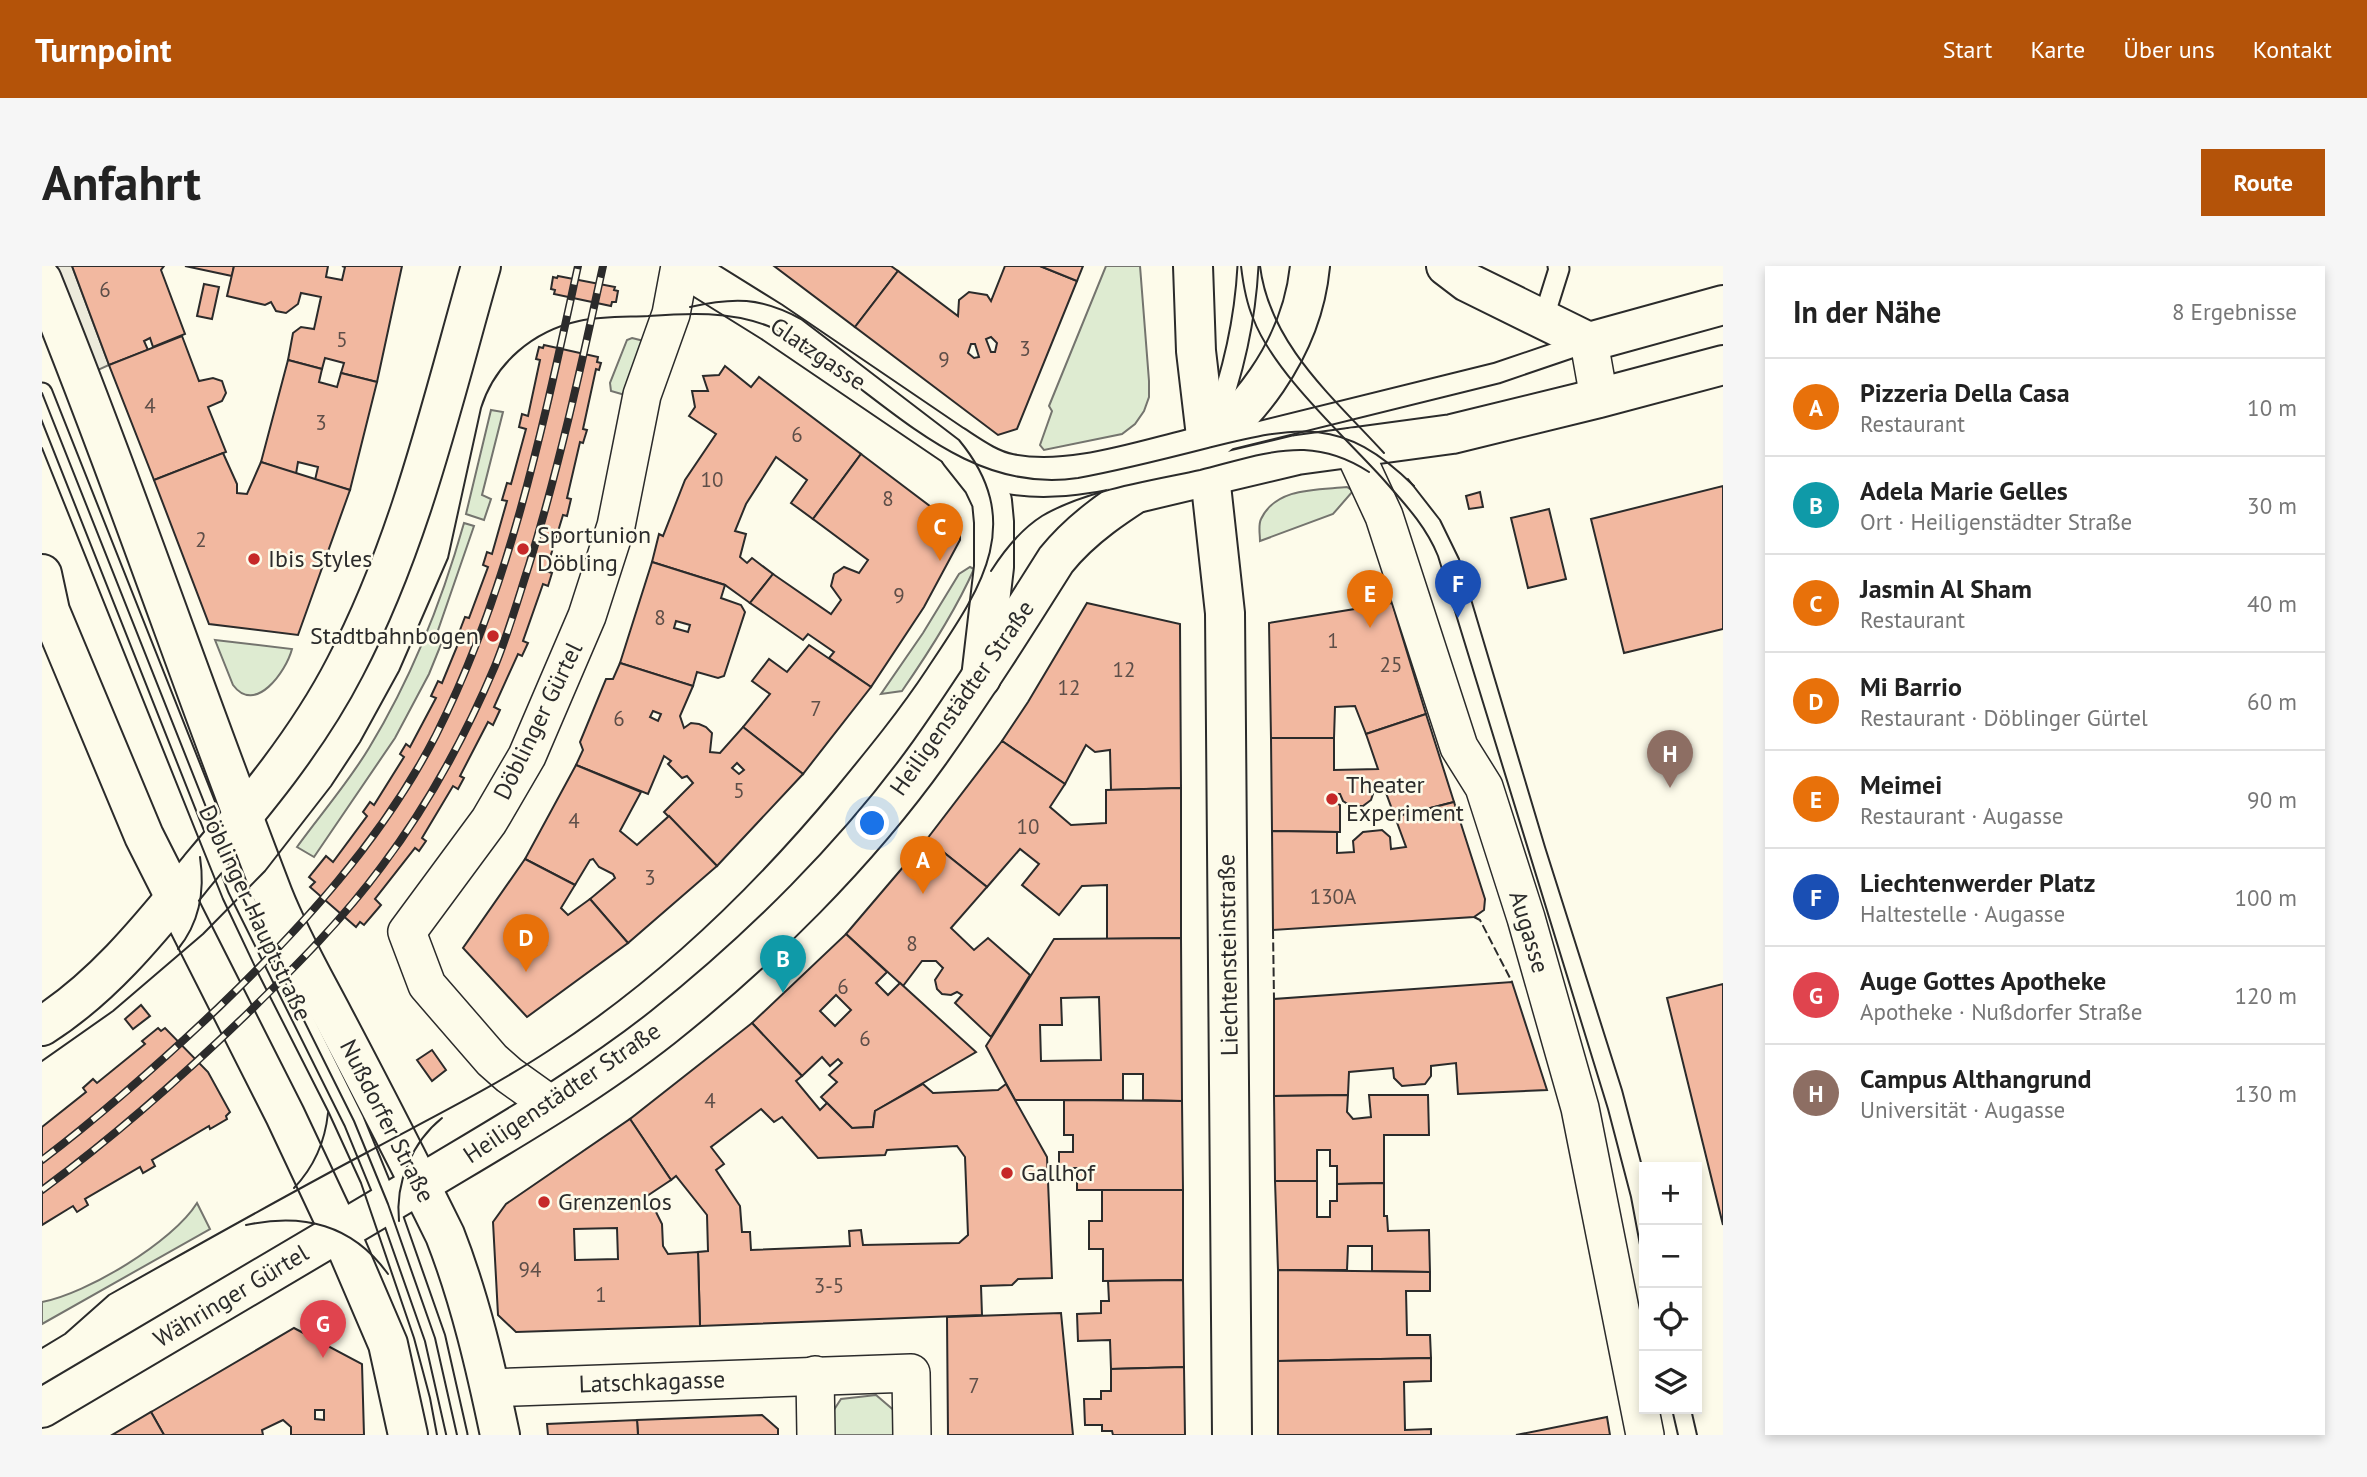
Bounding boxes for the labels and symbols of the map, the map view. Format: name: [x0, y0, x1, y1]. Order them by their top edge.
house number: 6: [99, 276, 111, 303]
street label: Glatzgasse: [764, 310, 872, 397]
house number: 5: [336, 326, 348, 353]
house number: 3: [1019, 335, 1031, 362]
house number: 9: [938, 346, 950, 373]
house number: 4: [144, 392, 156, 419]
house number: 3: [315, 409, 327, 436]
house number: 6: [791, 421, 803, 448]
house number: 10: [701, 466, 723, 493]
house number: 8: [882, 485, 894, 512]
pin: C: [917, 503, 963, 561]
place label: Sportunion Döbling: [537, 519, 651, 578]
house number: 2: [195, 526, 207, 553]
marker: Sportunion Döbling: [515, 541, 531, 557]
place label: Ibis Styles: [268, 543, 372, 574]
marker: Ibis Styles: [246, 551, 262, 567]
pin: F: [1435, 560, 1481, 618]
pin: E: [1347, 570, 1393, 628]
house number: 9: [893, 582, 905, 609]
street label: Heiligenstädter Straße: [883, 594, 1041, 801]
house number: 8: [654, 604, 666, 631]
place label: Stadtbahnbogen: [310, 620, 479, 651]
house number: 1: [1327, 627, 1339, 654]
marker: Stadtbahnbogen: [485, 628, 501, 644]
street label: Döblinger Gürtel: [486, 637, 589, 805]
house number: 25: [1380, 651, 1402, 678]
house number: 12: [1113, 656, 1135, 683]
house number: 12: [1058, 674, 1080, 701]
house number: 7: [810, 695, 822, 722]
house number: 6: [613, 705, 625, 732]
pin: H: [1647, 730, 1693, 788]
place label: Theater Experiment: [1346, 769, 1464, 828]
house number: 5: [733, 777, 745, 804]
marker: Theater Experiment: [1324, 791, 1340, 807]
street label: Döblinger Hauptstraße: [192, 800, 319, 1026]
your location: [855, 806, 889, 840]
house number: 4: [568, 807, 580, 834]
house number: 10: [1017, 813, 1039, 840]
pin: A: [900, 836, 946, 894]
street label: Liechtensteinstraße: [1210, 854, 1245, 1056]
house number: 3: [644, 864, 656, 891]
house number: 130A: [1310, 883, 1357, 910]
street label: Augasse: [1502, 887, 1557, 977]
pin: D: [503, 914, 549, 972]
house number: 8: [906, 930, 918, 957]
pin: B: [760, 935, 806, 993]
house number: 6: [837, 973, 849, 1000]
street label: Heiligenstädter Straße: [457, 1015, 666, 1170]
house number: 6: [859, 1025, 871, 1052]
street label: Nußdorfer Straße: [333, 1034, 442, 1207]
house number: 4: [704, 1087, 716, 1114]
place label: Gallhof: [1021, 1157, 1096, 1188]
marker: Gallhof: [999, 1165, 1015, 1181]
place label: Grenzenlos: [558, 1186, 672, 1217]
marker: Grenzenlos: [536, 1194, 552, 1210]
street label: Währinger Gürtel: [148, 1237, 314, 1354]
house number: 94: [519, 1256, 541, 1283]
house number: 3-5: [814, 1272, 844, 1299]
house number: 1: [595, 1281, 607, 1308]
pin: G: [300, 1300, 346, 1358]
street label: Latschkagasse: [578, 1363, 726, 1400]
house number: 7: [968, 1372, 980, 1399]

